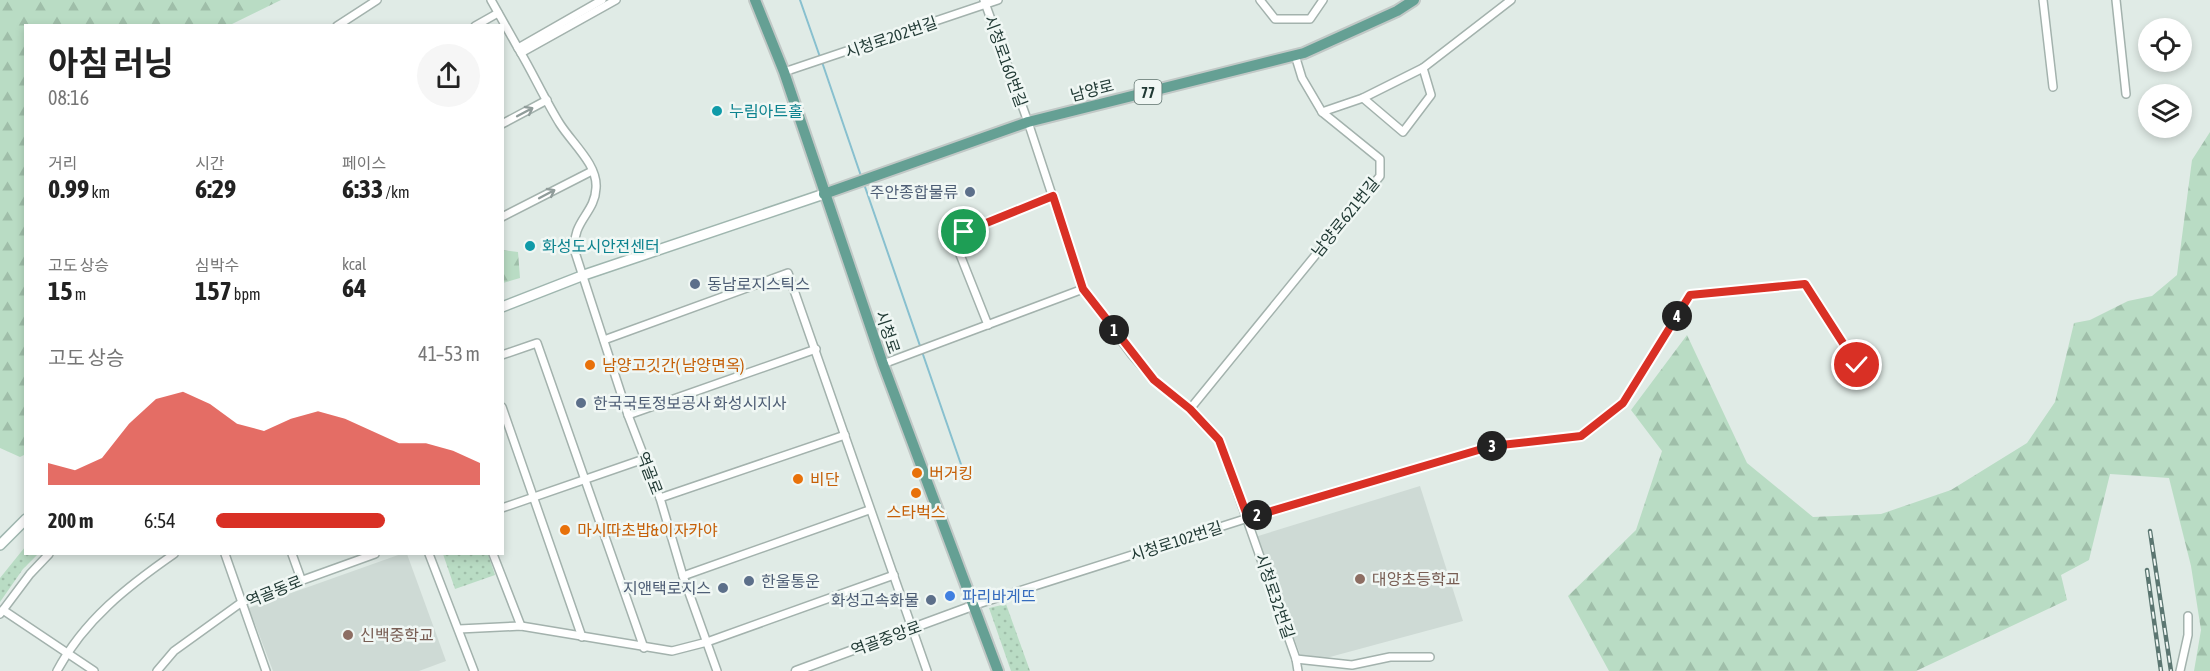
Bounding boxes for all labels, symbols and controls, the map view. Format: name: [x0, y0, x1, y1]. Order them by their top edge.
street label: 시청로202번길: [843, 13, 939, 61]
street label: 시청로160번길: [981, 13, 1031, 109]
map controls: [2138, 18, 2192, 138]
button: locate: [2138, 18, 2192, 72]
text: 아침 러닝: [48, 44, 174, 82]
button: share: [417, 44, 480, 107]
street label: 남양로: [1068, 76, 1116, 104]
road number: 77: [1134, 80, 1162, 104]
button: layers: [2138, 84, 2192, 138]
text: 08:16: [48, 86, 89, 109]
place label: 누림아트홀: [729, 102, 803, 120]
marker: 누림아트홀: [710, 104, 724, 118]
one-way arrow: [516, 106, 533, 118]
text: 거리: [48, 154, 77, 172]
text: 시간: [195, 154, 224, 172]
text: 페이스: [342, 154, 386, 172]
text: 0.99: [48, 174, 89, 204]
text: 6:29: [195, 174, 236, 204]
text: 6:33: [342, 174, 383, 204]
street label: 남양로621번길: [1308, 174, 1382, 260]
text: km: [89, 183, 110, 201]
text: /km: [383, 183, 409, 201]
place label: 주안종합물류: [870, 183, 958, 201]
marker: 주안종합물류: [963, 185, 977, 199]
one-way arrow: [538, 188, 556, 199]
pin: [938, 206, 989, 257]
icon: arrive: [947, 215, 980, 248]
place label: 화성도시안전센터: [542, 237, 660, 255]
marker: 화성도시안전센터: [523, 239, 537, 253]
text: kcal: [342, 255, 366, 273]
text: 고도 상승: [48, 256, 109, 274]
text: 심박수: [195, 256, 239, 274]
text: 64: [342, 273, 366, 303]
place label: 동남로지스틱스: [707, 275, 810, 293]
text: 15: [48, 276, 72, 306]
text: 157: [195, 276, 232, 306]
marker: 동남로지스틱스: [688, 277, 702, 291]
text: m: [72, 285, 86, 303]
text: bpm: [232, 285, 261, 303]
pin: 4: [1662, 301, 1692, 331]
text: 4: [1673, 307, 1681, 325]
street label: 시청로: [872, 308, 904, 356]
pin: 1: [1099, 315, 1129, 345]
text: 1: [1110, 321, 1118, 339]
pin: [1831, 339, 1882, 390]
text: 41–53 m: [418, 342, 480, 365]
text: 고도 상승: [48, 346, 124, 369]
icon: check: [1840, 348, 1873, 381]
place label: 남양고깃간( 남양면옥): [602, 356, 745, 375]
marker: 남양고깃간( 남양면옥): [583, 358, 597, 372]
place label: 한국국토정보공사 화성시지사: [593, 394, 787, 412]
marker: 한국국토정보공사 화성시지사: [574, 396, 588, 410]
pin: 3: [1477, 431, 1507, 461]
text: 3: [1488, 437, 1496, 455]
street label: 역골로: [634, 449, 666, 497]
place label: 버거킹: [929, 464, 973, 482]
marker: 버거킹: [910, 466, 924, 480]
place label: 비단: [810, 470, 840, 488]
marker: 비단: [791, 472, 805, 486]
marker: 스타벅스: [909, 486, 923, 500]
pin: 2: [1242, 500, 1272, 530]
place label: 스타벅스: [887, 503, 945, 521]
text: 2: [1253, 506, 1261, 524]
text: 200 m: [48, 509, 93, 532]
text: 6:54: [144, 509, 176, 532]
street label: 시청로102번길: [1127, 518, 1225, 564]
place label: 마시따초밥&이자카야: [577, 521, 718, 539]
marker: 마시따초밥&이자카야: [558, 523, 572, 537]
street label: 시청로32번길: [1252, 551, 1298, 641]
place label: 대양초등학교: [1372, 570, 1460, 588]
street label: 역골동로: [243, 572, 305, 610]
place label: 한울통운: [761, 572, 820, 590]
marker: 대양초등학교: [1353, 572, 1367, 586]
marker: 한울통운: [742, 574, 756, 588]
place label: 지앤택로지스: [623, 579, 711, 597]
marker: 지앤택로지스: [716, 581, 730, 595]
place label: 파리바게뜨: [962, 587, 1036, 605]
marker: 파리바게뜨: [943, 589, 957, 603]
place label: 화성고속화물: [831, 591, 919, 609]
marker: 화성고속화물: [924, 593, 938, 607]
street label: 역골중앙로: [848, 617, 924, 659]
place label: 신백중학교: [360, 626, 434, 644]
marker: 신백중학교: [341, 628, 355, 642]

